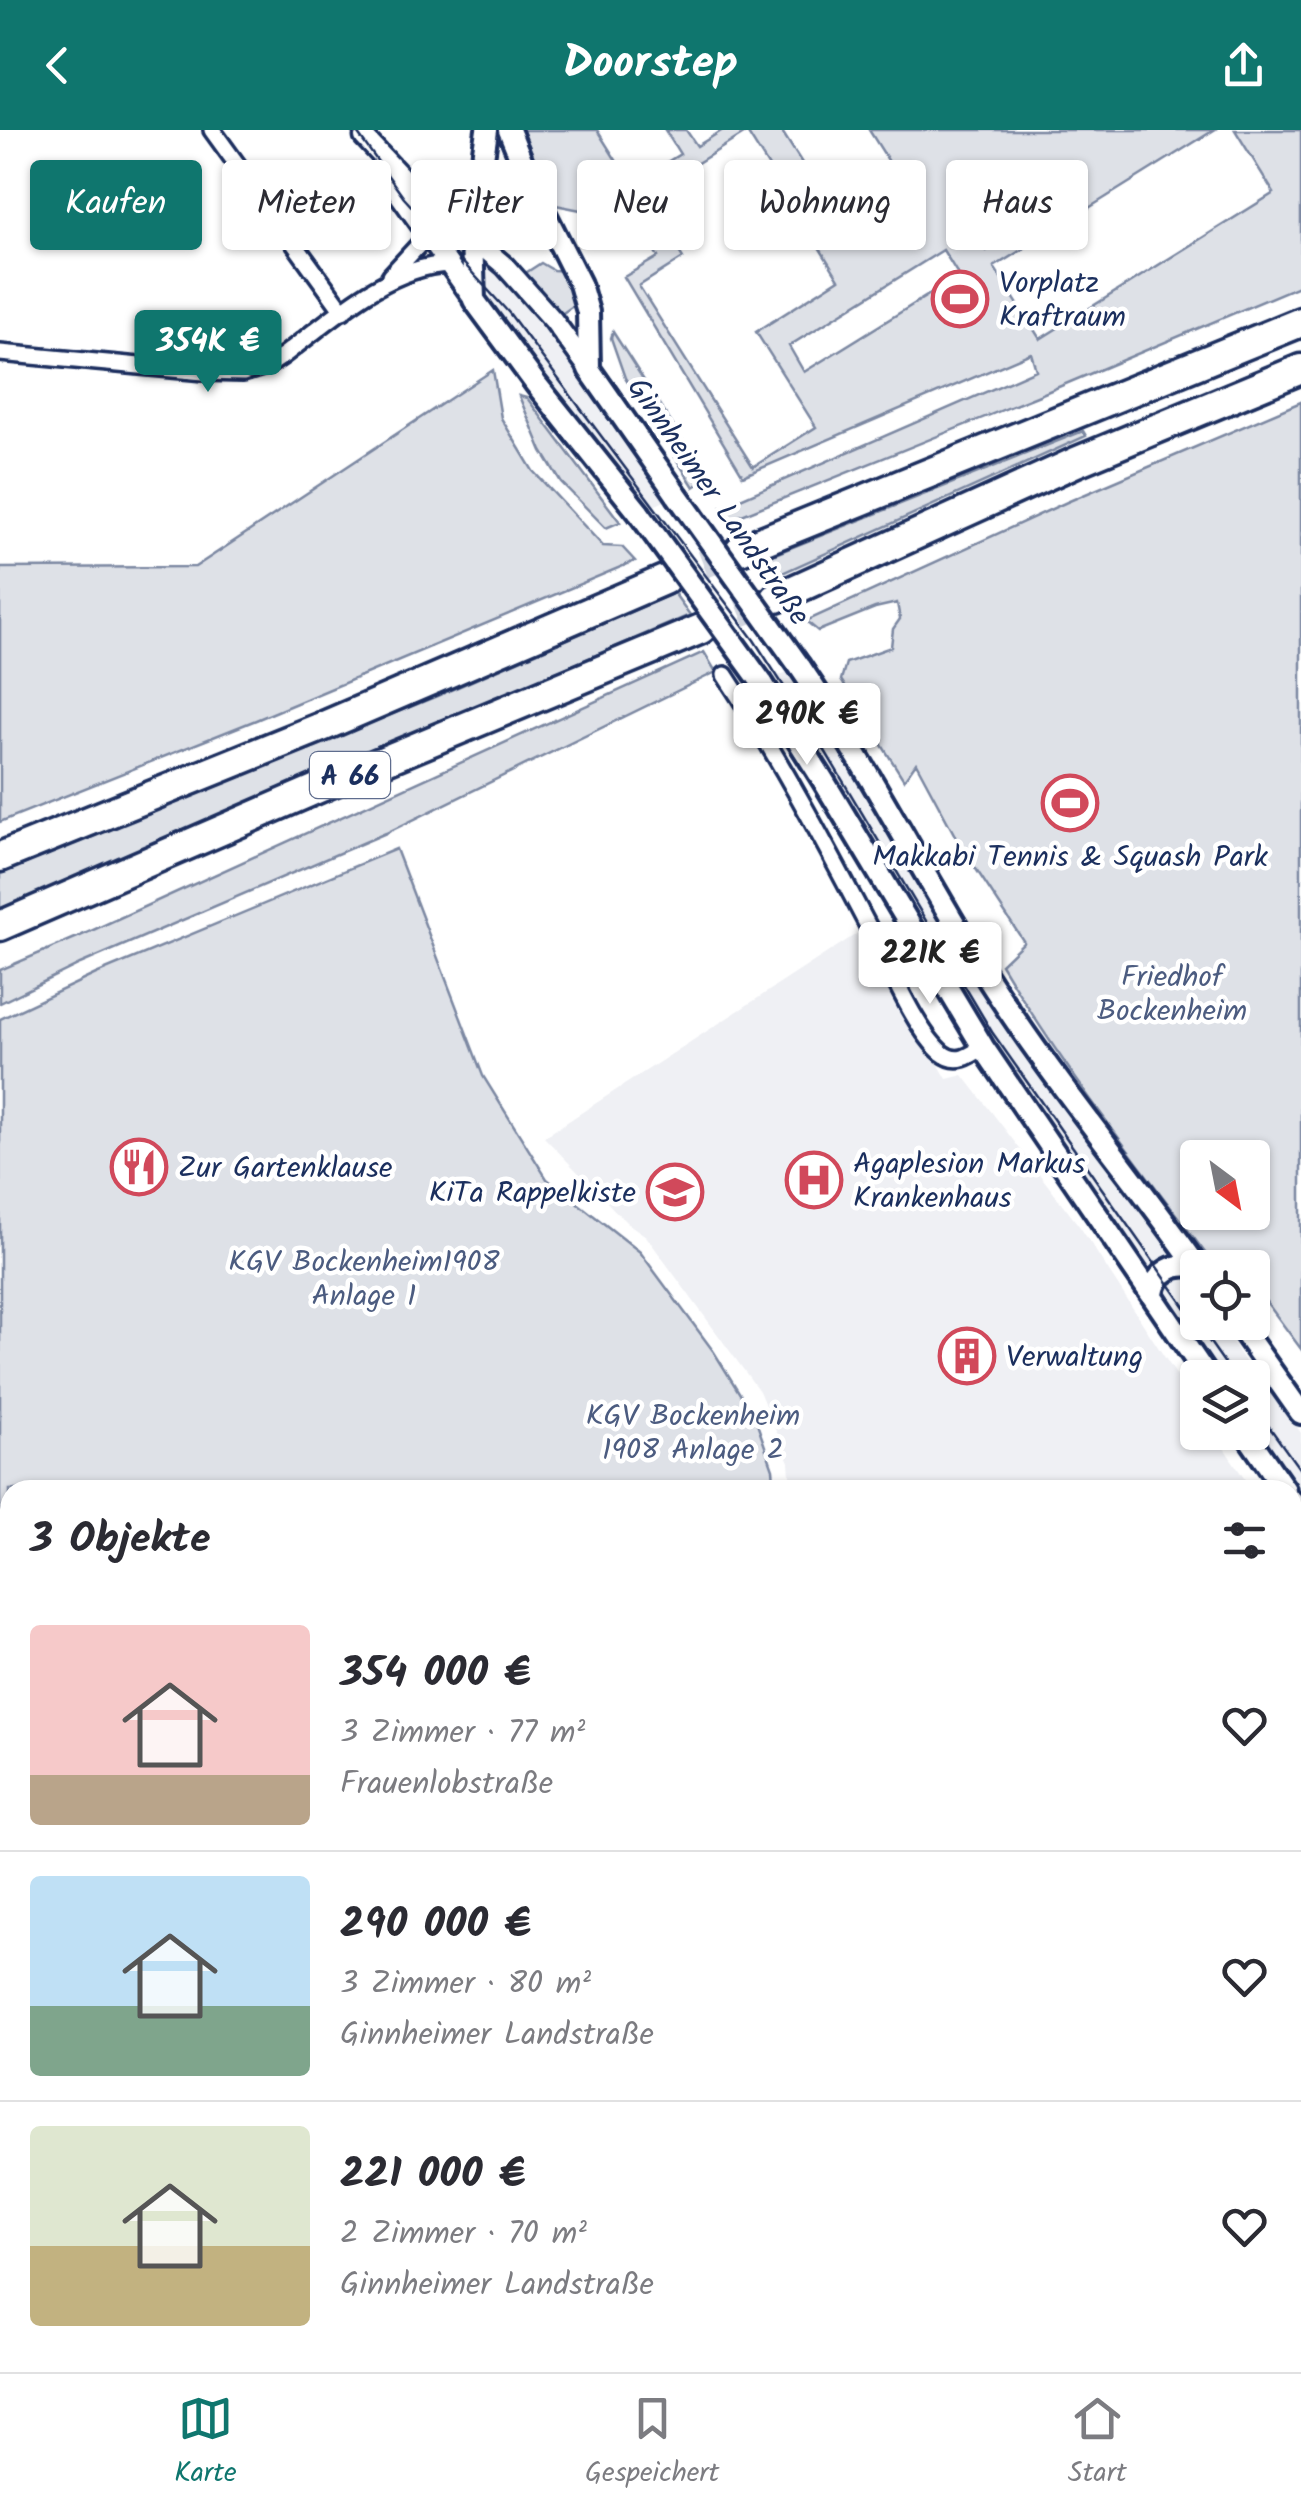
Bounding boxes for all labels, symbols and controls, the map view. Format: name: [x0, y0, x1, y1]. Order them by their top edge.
text: Doorstep: [563, 29, 738, 101]
icon: back: [30, 38, 85, 93]
icon: share: [1216, 38, 1271, 93]
chip: Kaufen: [30, 160, 202, 250]
chip: Mieten: [222, 160, 391, 250]
chip: Filter: [411, 160, 557, 250]
chip: Neu: [577, 160, 704, 250]
chip: Wohnung: [724, 160, 926, 250]
chip: Haus: [946, 160, 1088, 250]
place label: Vorplatz Kraftraum: [999, 260, 1126, 342]
sports icon: Vorplatz Kraftraum: [930, 269, 990, 329]
pin: 354K €: [127, 310, 289, 395]
text: 354K €: [156, 317, 260, 368]
street label: Ginnheimer Landstraße: [613, 368, 821, 636]
pin: 290K €: [726, 683, 888, 768]
text: 290K €: [755, 690, 859, 741]
road number: A 66: [310, 752, 390, 798]
sports icon: Makkabi Tennis & Squash Park: [1040, 773, 1100, 833]
place label: Makkabi Tennis & Squash Park: [872, 834, 1269, 882]
pin: 221K €: [849, 922, 1011, 1007]
text: 221K €: [881, 929, 979, 980]
park label: Friedhof Bockenheim: [1097, 954, 1247, 1036]
restaurant icon: Zur Gartenklause: [109, 1137, 169, 1197]
north arrow: [1180, 1140, 1270, 1230]
map controls: [1180, 1140, 1270, 1450]
place label: Agaplesion Markus Krankenhaus: [853, 1141, 1085, 1223]
place label: Zur Gartenklause: [178, 1145, 393, 1193]
hospital icon: Agaplesion Markus Krankenhaus: [784, 1150, 844, 1210]
school or university icon: KiTa Rappelkiste: [645, 1162, 705, 1222]
place label: KiTa Rappelkiste: [429, 1170, 636, 1218]
park label: KGV Bockenheim1908 Anlage 1: [228, 1239, 501, 1321]
button: locate: [1180, 1250, 1270, 1340]
building icon: Verwaltung: [937, 1326, 997, 1386]
place label: Verwaltung: [1006, 1334, 1143, 1382]
button: layers: [1180, 1360, 1270, 1450]
park label: KGV Bockenheim 1908 Anlage 2: [586, 1393, 800, 1475]
text: 3 Objekte: [30, 1507, 211, 1574]
icon: filters: [1217, 1513, 1272, 1568]
text: 354 000 €: [340, 1641, 531, 1708]
icon: home: [110, 1665, 230, 1785]
icon: heart: [1217, 1698, 1272, 1753]
text: 3 Zimmer · 77 m²: [340, 1708, 585, 1759]
text: Frauenlobstraße: [340, 1759, 553, 1810]
text: 290 000 €: [340, 1892, 531, 1959]
icon: home: [110, 1916, 230, 2036]
icon: heart: [1217, 1949, 1272, 2004]
text: 3 Zimmer · 80 m²: [340, 1959, 591, 2010]
text: Ginnheimer Landstraße: [340, 2010, 654, 2061]
text: 221 000 €: [340, 2142, 525, 2209]
icon: home: [110, 2166, 230, 2286]
icon: heart: [1217, 2199, 1272, 2254]
text: 2 Zimmer · 70 m²: [340, 2209, 587, 2260]
text: Ginnheimer Landstraße: [340, 2260, 654, 2311]
tab: Karte: [174, 2391, 237, 2496]
tab: Gespeichert: [585, 2391, 719, 2496]
tab: Start: [1068, 2391, 1127, 2496]

